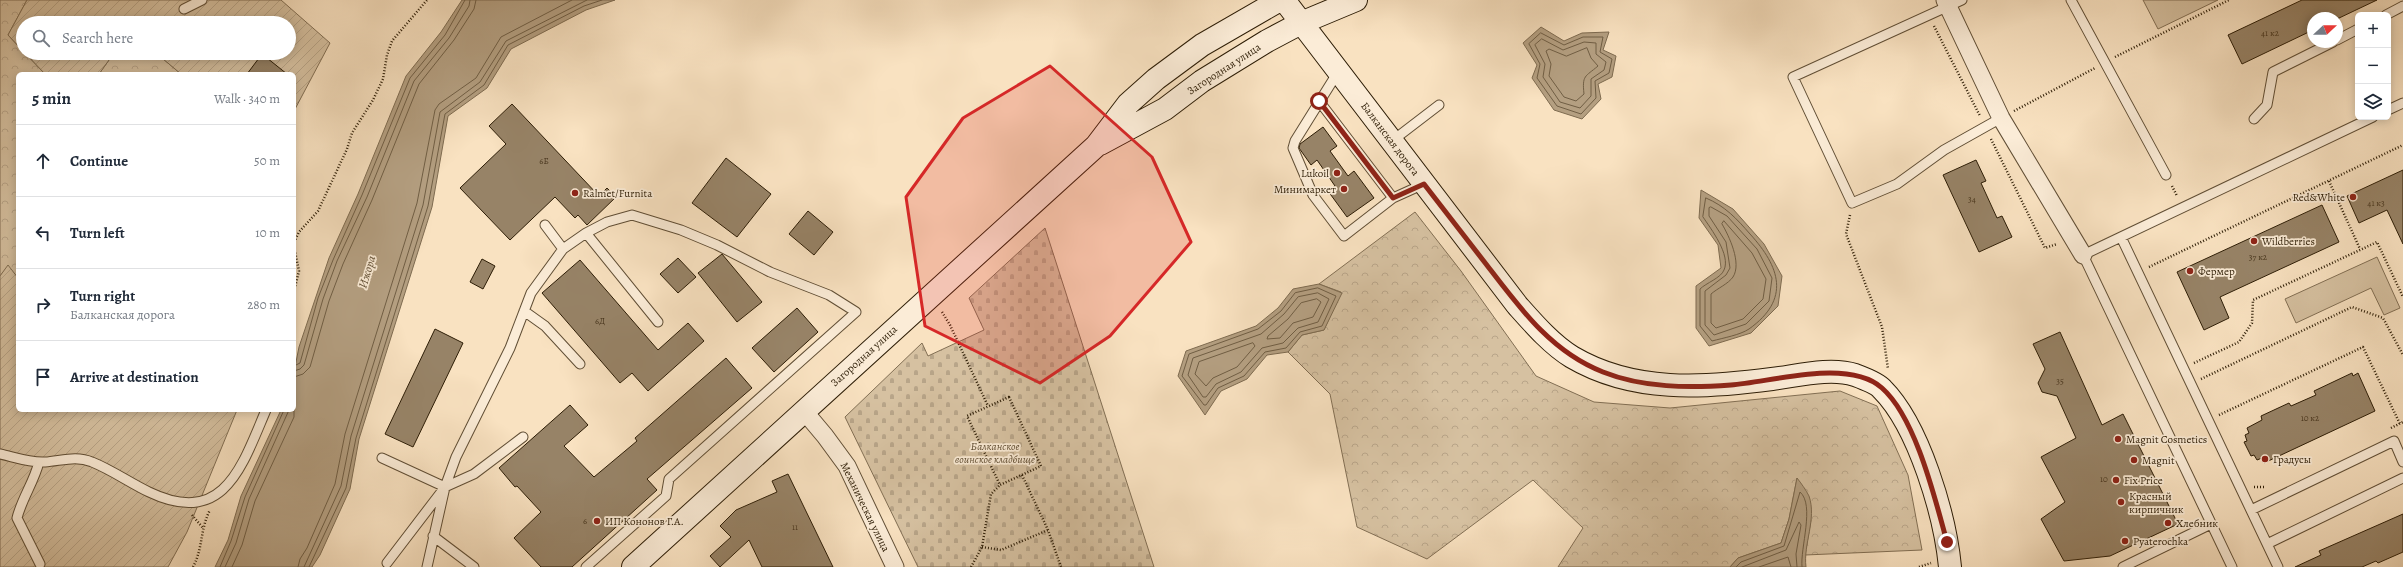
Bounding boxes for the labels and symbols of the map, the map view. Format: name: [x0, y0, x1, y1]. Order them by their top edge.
north arrow: [2307, 12, 2343, 48]
house number: 41 к2: [2261, 27, 2280, 39]
street label: Загородная улица: [1184, 39, 1264, 98]
route start: [1310, 92, 1328, 110]
street label: Балканская дорога: [1357, 99, 1423, 180]
house number: 6Б: [539, 155, 549, 167]
place label: Lukoil: [1301, 166, 1329, 181]
marker: Lukoil: [1332, 168, 1342, 178]
place label: Минимаркет: [1274, 182, 1336, 197]
marker: Минимаркет: [1339, 184, 1349, 194]
place label: Ralmet/Furnita: [583, 186, 653, 201]
marker: Ralmet/Furnita: [570, 188, 580, 198]
place label: Red&White: [2292, 190, 2345, 205]
marker: Red&White: [2348, 192, 2358, 202]
house number: 34: [1968, 193, 1976, 205]
house number: 41 к3: [2367, 197, 2385, 209]
place label: Wildberries: [2261, 234, 2315, 249]
marker: Wildberries: [2249, 236, 2259, 246]
house number: 37 к2: [2249, 251, 2268, 263]
water label: Ижора: [354, 253, 380, 290]
place label: Фермер: [2198, 264, 2235, 279]
marker: Фермер: [2185, 266, 2195, 276]
house number: 6Д: [595, 315, 605, 327]
street label: Загородная улица: [827, 321, 901, 390]
house number: 35: [2056, 375, 2064, 387]
house number: 10 к2: [2301, 412, 2320, 424]
place label: Magnit Cosmetics: [2126, 432, 2207, 447]
marker: Magnit Cosmetics: [2113, 434, 2123, 444]
park label: Балканское воинское кладбище: [955, 439, 1035, 467]
place label: Градусы: [2273, 452, 2311, 467]
place label: Magnit: [2142, 453, 2175, 468]
marker: Градусы: [2260, 454, 2270, 464]
marker: Magnit: [2129, 455, 2139, 465]
street label: Механическая улица: [837, 460, 894, 555]
house number: 10: [2100, 473, 2108, 485]
place label: Fix Price: [2124, 473, 2163, 488]
marker: Fix Price: [2111, 475, 2121, 485]
place label: Красный кирпичник: [2129, 489, 2184, 517]
marker: Красный кирпичник: [2116, 497, 2126, 507]
place label: ИП Кононов Г.А.: [605, 514, 684, 529]
house number: 6: [583, 515, 587, 527]
marker: ИП Кононов Г.А.: [592, 516, 602, 526]
place label: Хлебник: [2176, 516, 2218, 531]
marker: Хлебник: [2163, 518, 2173, 528]
house number: 11: [792, 521, 798, 533]
route end: [1938, 533, 1956, 551]
place label: Pyaterochka: [2133, 534, 2189, 549]
marker: Pyaterochka: [2120, 536, 2130, 546]

